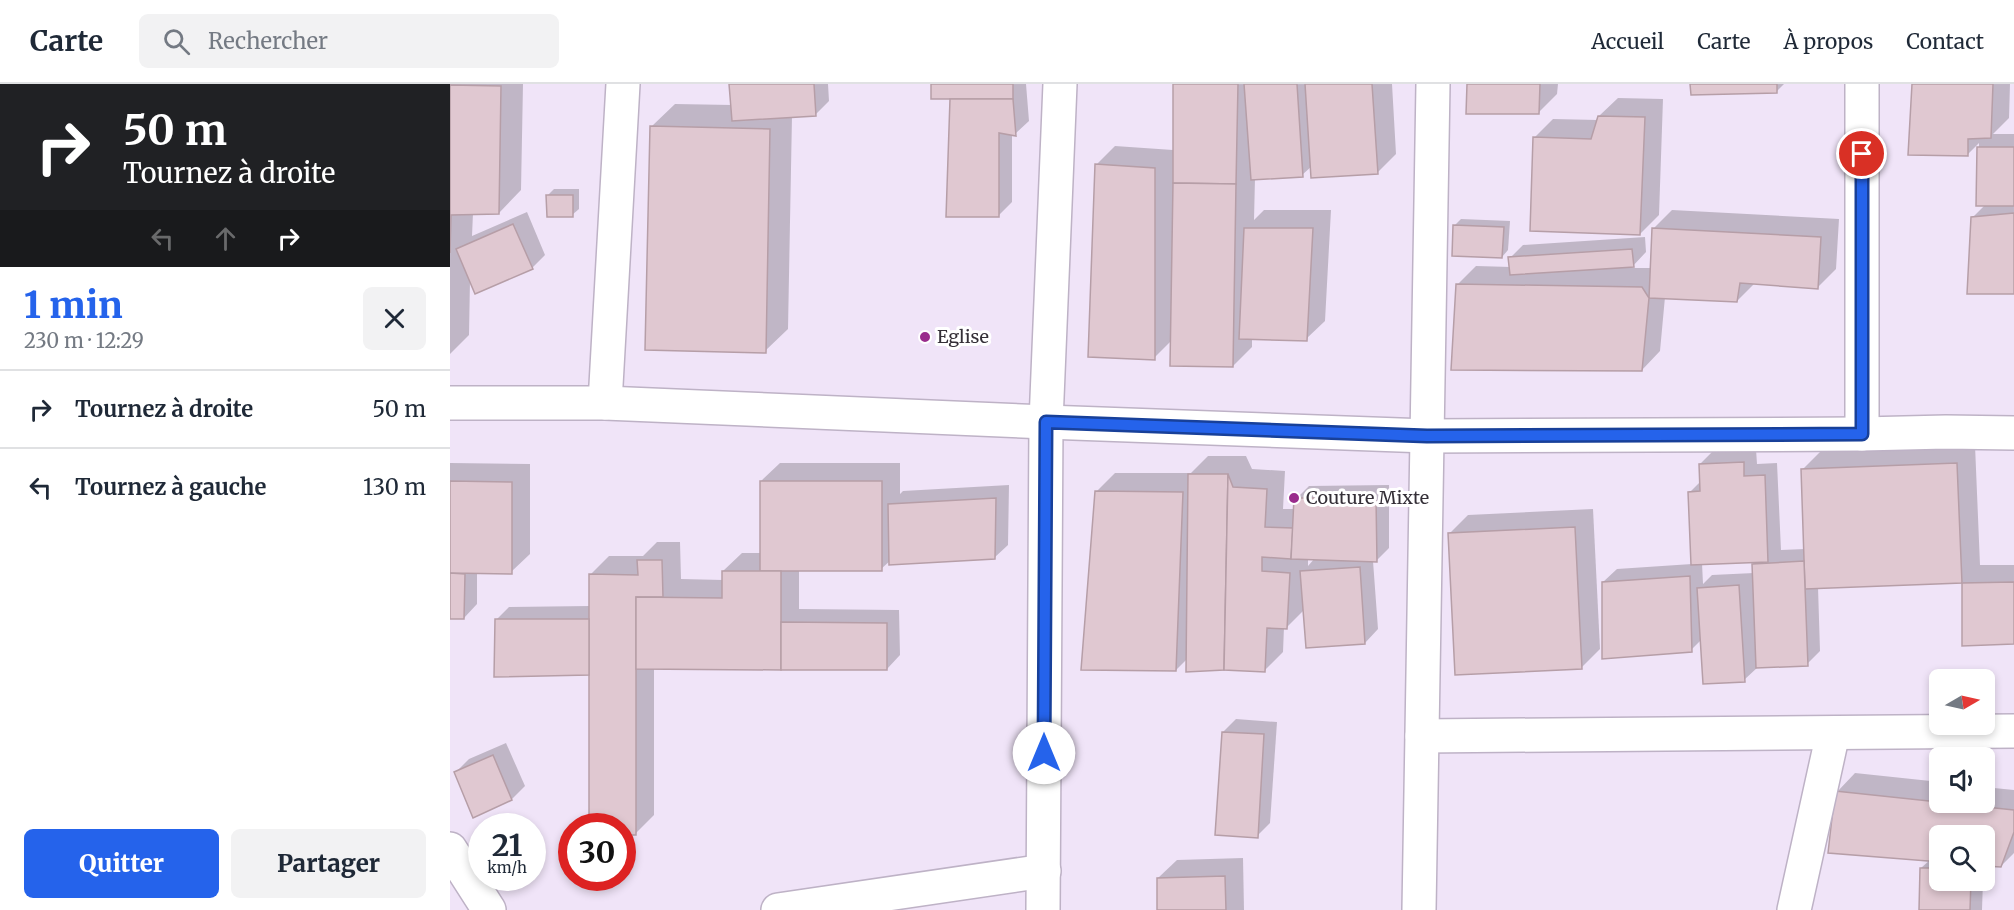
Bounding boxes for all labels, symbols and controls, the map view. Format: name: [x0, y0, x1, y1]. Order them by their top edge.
search box: [139, 14, 559, 68]
text: Carte: [30, 23, 103, 59]
icon: search: [160, 25, 193, 58]
text: Rechercher: [208, 27, 328, 55]
text: Accueil: [1591, 28, 1664, 55]
text: Carte: [1697, 28, 1751, 55]
text: À propos: [1784, 28, 1873, 55]
text: Contact: [1906, 28, 1984, 55]
text: 50 m: [123, 104, 227, 156]
icon: right: [24, 108, 102, 186]
pin: [1836, 128, 1887, 179]
icon: arrive: [1845, 137, 1878, 170]
text: Tournez à droite: [123, 156, 335, 190]
icon: left: [146, 222, 179, 255]
icon: ahead: [209, 222, 242, 255]
icon: right: [272, 222, 305, 255]
text: 1 min: [24, 283, 123, 328]
button: close: [363, 287, 426, 350]
place label: Eglise: [937, 325, 989, 348]
text: 230 m · 12:29: [24, 328, 144, 353]
marker: Eglise: [918, 330, 932, 344]
icon: right: [24, 393, 57, 426]
text: Tournez à droite: [75, 395, 253, 423]
text: 50 m: [372, 395, 426, 423]
icon: left: [24, 471, 57, 504]
text: Tournez à gauche: [75, 473, 266, 501]
text: 130 m: [363, 473, 426, 501]
place label: Couture Mixte: [1306, 486, 1429, 509]
marker: Couture Mixte: [1287, 491, 1301, 505]
north arrow: [1929, 669, 1995, 735]
map controls: [1929, 669, 1995, 891]
position arrow: [1012, 721, 1076, 785]
button: sound: [1929, 747, 1995, 813]
speed limit sign: 30: [558, 813, 636, 891]
button: search: [1929, 825, 1995, 891]
text: 21: [492, 826, 522, 864]
button: Quitter: [24, 829, 219, 898]
button: Partager: [231, 829, 426, 898]
text: km/h: [487, 858, 527, 877]

